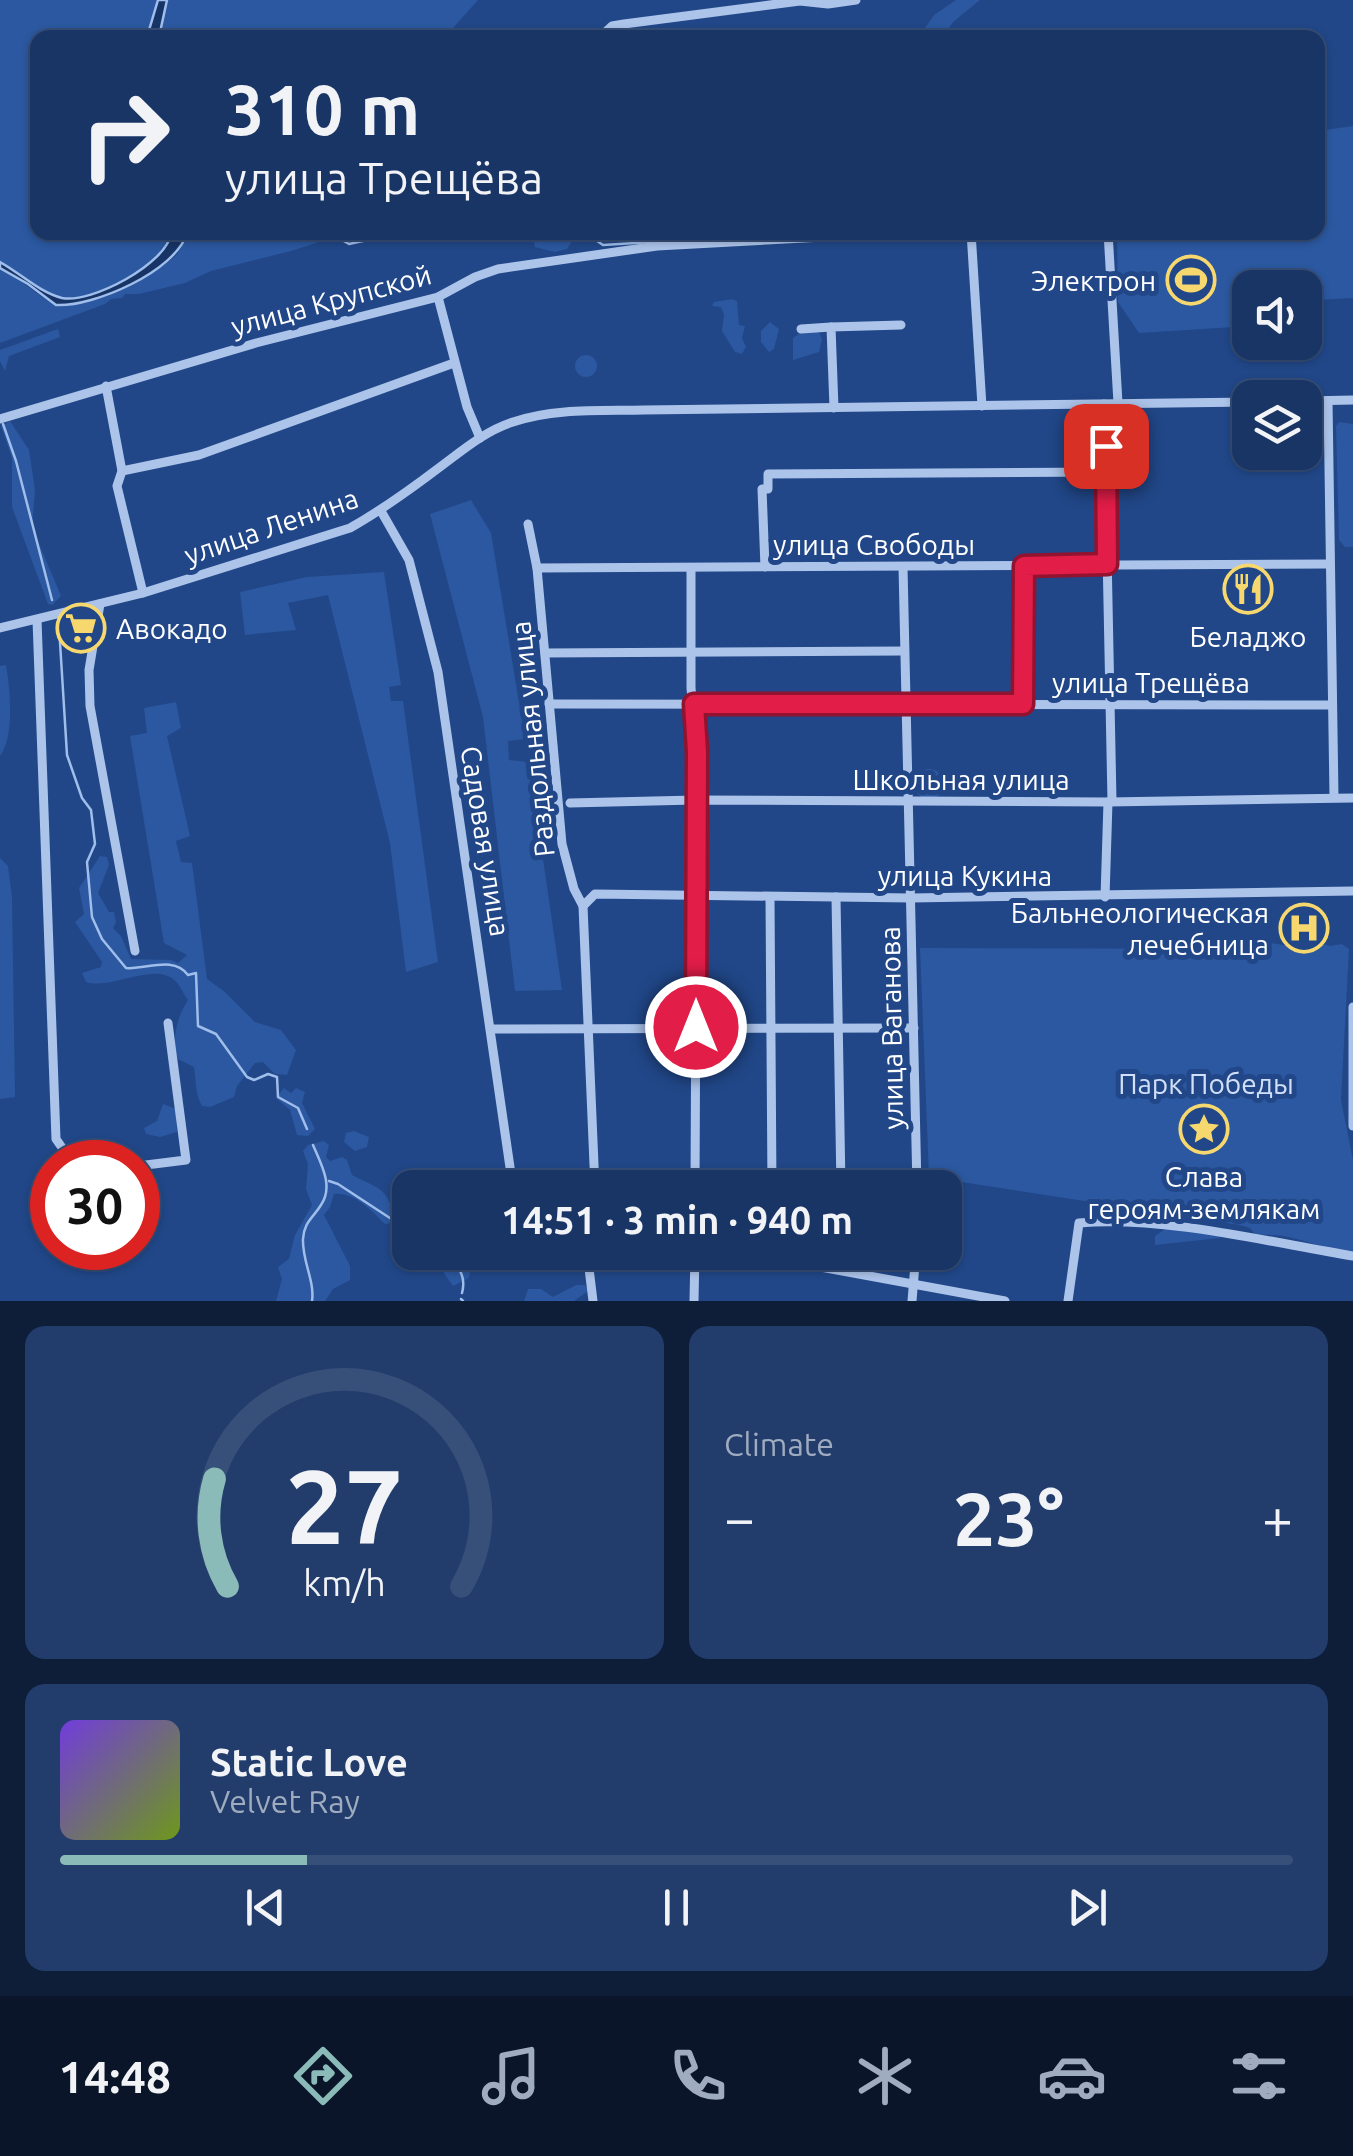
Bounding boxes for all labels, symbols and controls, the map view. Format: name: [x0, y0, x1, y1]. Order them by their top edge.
icon: right: [60, 70, 190, 200]
text: 310 m: [225, 70, 420, 148]
text: улица Трещёва: [225, 152, 543, 203]
sports icon: Электрон: [1165, 254, 1217, 306]
street label: улица Крупской: [228, 258, 434, 342]
place label: Электрон: [1031, 265, 1156, 296]
map controls: [1232, 270, 1322, 470]
button: sound: [1232, 270, 1322, 360]
button: layers: [1232, 380, 1322, 470]
pin: [1064, 404, 1149, 489]
icon: arrive: [1079, 419, 1134, 474]
street label: улица Ленина: [180, 482, 362, 570]
street label: улица Свободы: [773, 529, 975, 560]
restaurant icon: Беладжо: [1222, 563, 1274, 615]
supermarket icon: Авокадо: [55, 602, 107, 654]
place label: Авокадо: [116, 613, 228, 644]
street label: Раздольная улица: [504, 620, 560, 858]
place label: Беладжо: [1189, 621, 1307, 652]
street label: улица Трещёва: [1052, 667, 1250, 698]
street label: Садовая улица: [456, 744, 516, 938]
street label: Школьная улица: [852, 764, 1070, 795]
street label: улица Кукина: [878, 860, 1052, 891]
place label: Бальнеологическая лечебница: [1011, 897, 1269, 960]
hospital icon: Бальнеологическая лечебница: [1278, 902, 1330, 954]
street label: улица Ваганова: [874, 926, 908, 1130]
position arrow: [644, 975, 748, 1079]
park label: Парк Победы: [1118, 1068, 1294, 1099]
place icon: Слава героям-землякам: [1178, 1103, 1230, 1155]
speed limit sign: 30: [30, 1140, 160, 1270]
place label: Слава героям-землякам: [1088, 1161, 1320, 1224]
text: 14:51 · 3 min · 940 m: [501, 1199, 853, 1241]
text: Climate: [724, 1426, 834, 1462]
text: 27: [286, 1447, 403, 1564]
text: 23°: [953, 1476, 1064, 1560]
text: −: [724, 1487, 755, 1548]
text: +: [1262, 1487, 1293, 1548]
text: km/h: [303, 1563, 386, 1603]
text: Static Love: [210, 1741, 408, 1783]
text: Velvet Ray: [210, 1783, 360, 1819]
icon: previous: [238, 1880, 293, 1935]
icon: pause: [649, 1880, 704, 1935]
icon: next: [1060, 1880, 1115, 1935]
icon: directions: [288, 2041, 358, 2111]
icon: music: [476, 2041, 546, 2111]
icon: phone: [663, 2041, 733, 2111]
icon: climate: [850, 2041, 920, 2111]
icon: car: [1037, 2041, 1107, 2111]
icon: filters: [1224, 2041, 1294, 2111]
text: 14:48: [59, 2051, 171, 2102]

